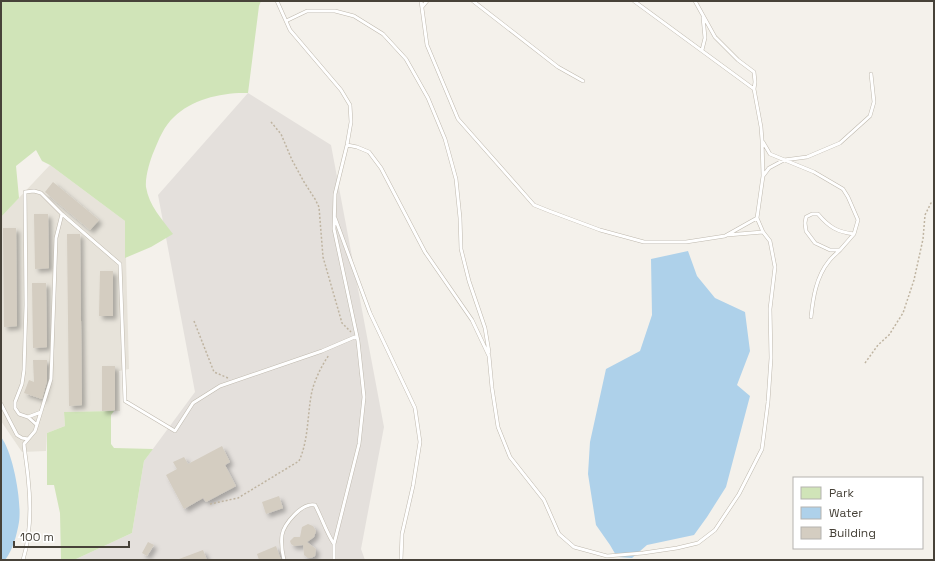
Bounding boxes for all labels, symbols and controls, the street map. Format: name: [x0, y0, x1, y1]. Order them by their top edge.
legend: [793, 477, 923, 549]
text: Park: [829, 485, 854, 501]
text: Water: [829, 505, 863, 521]
scale bar: [14, 523, 129, 549]
text: Building: [829, 525, 876, 541]
text: 100 m: [20, 529, 54, 545]

